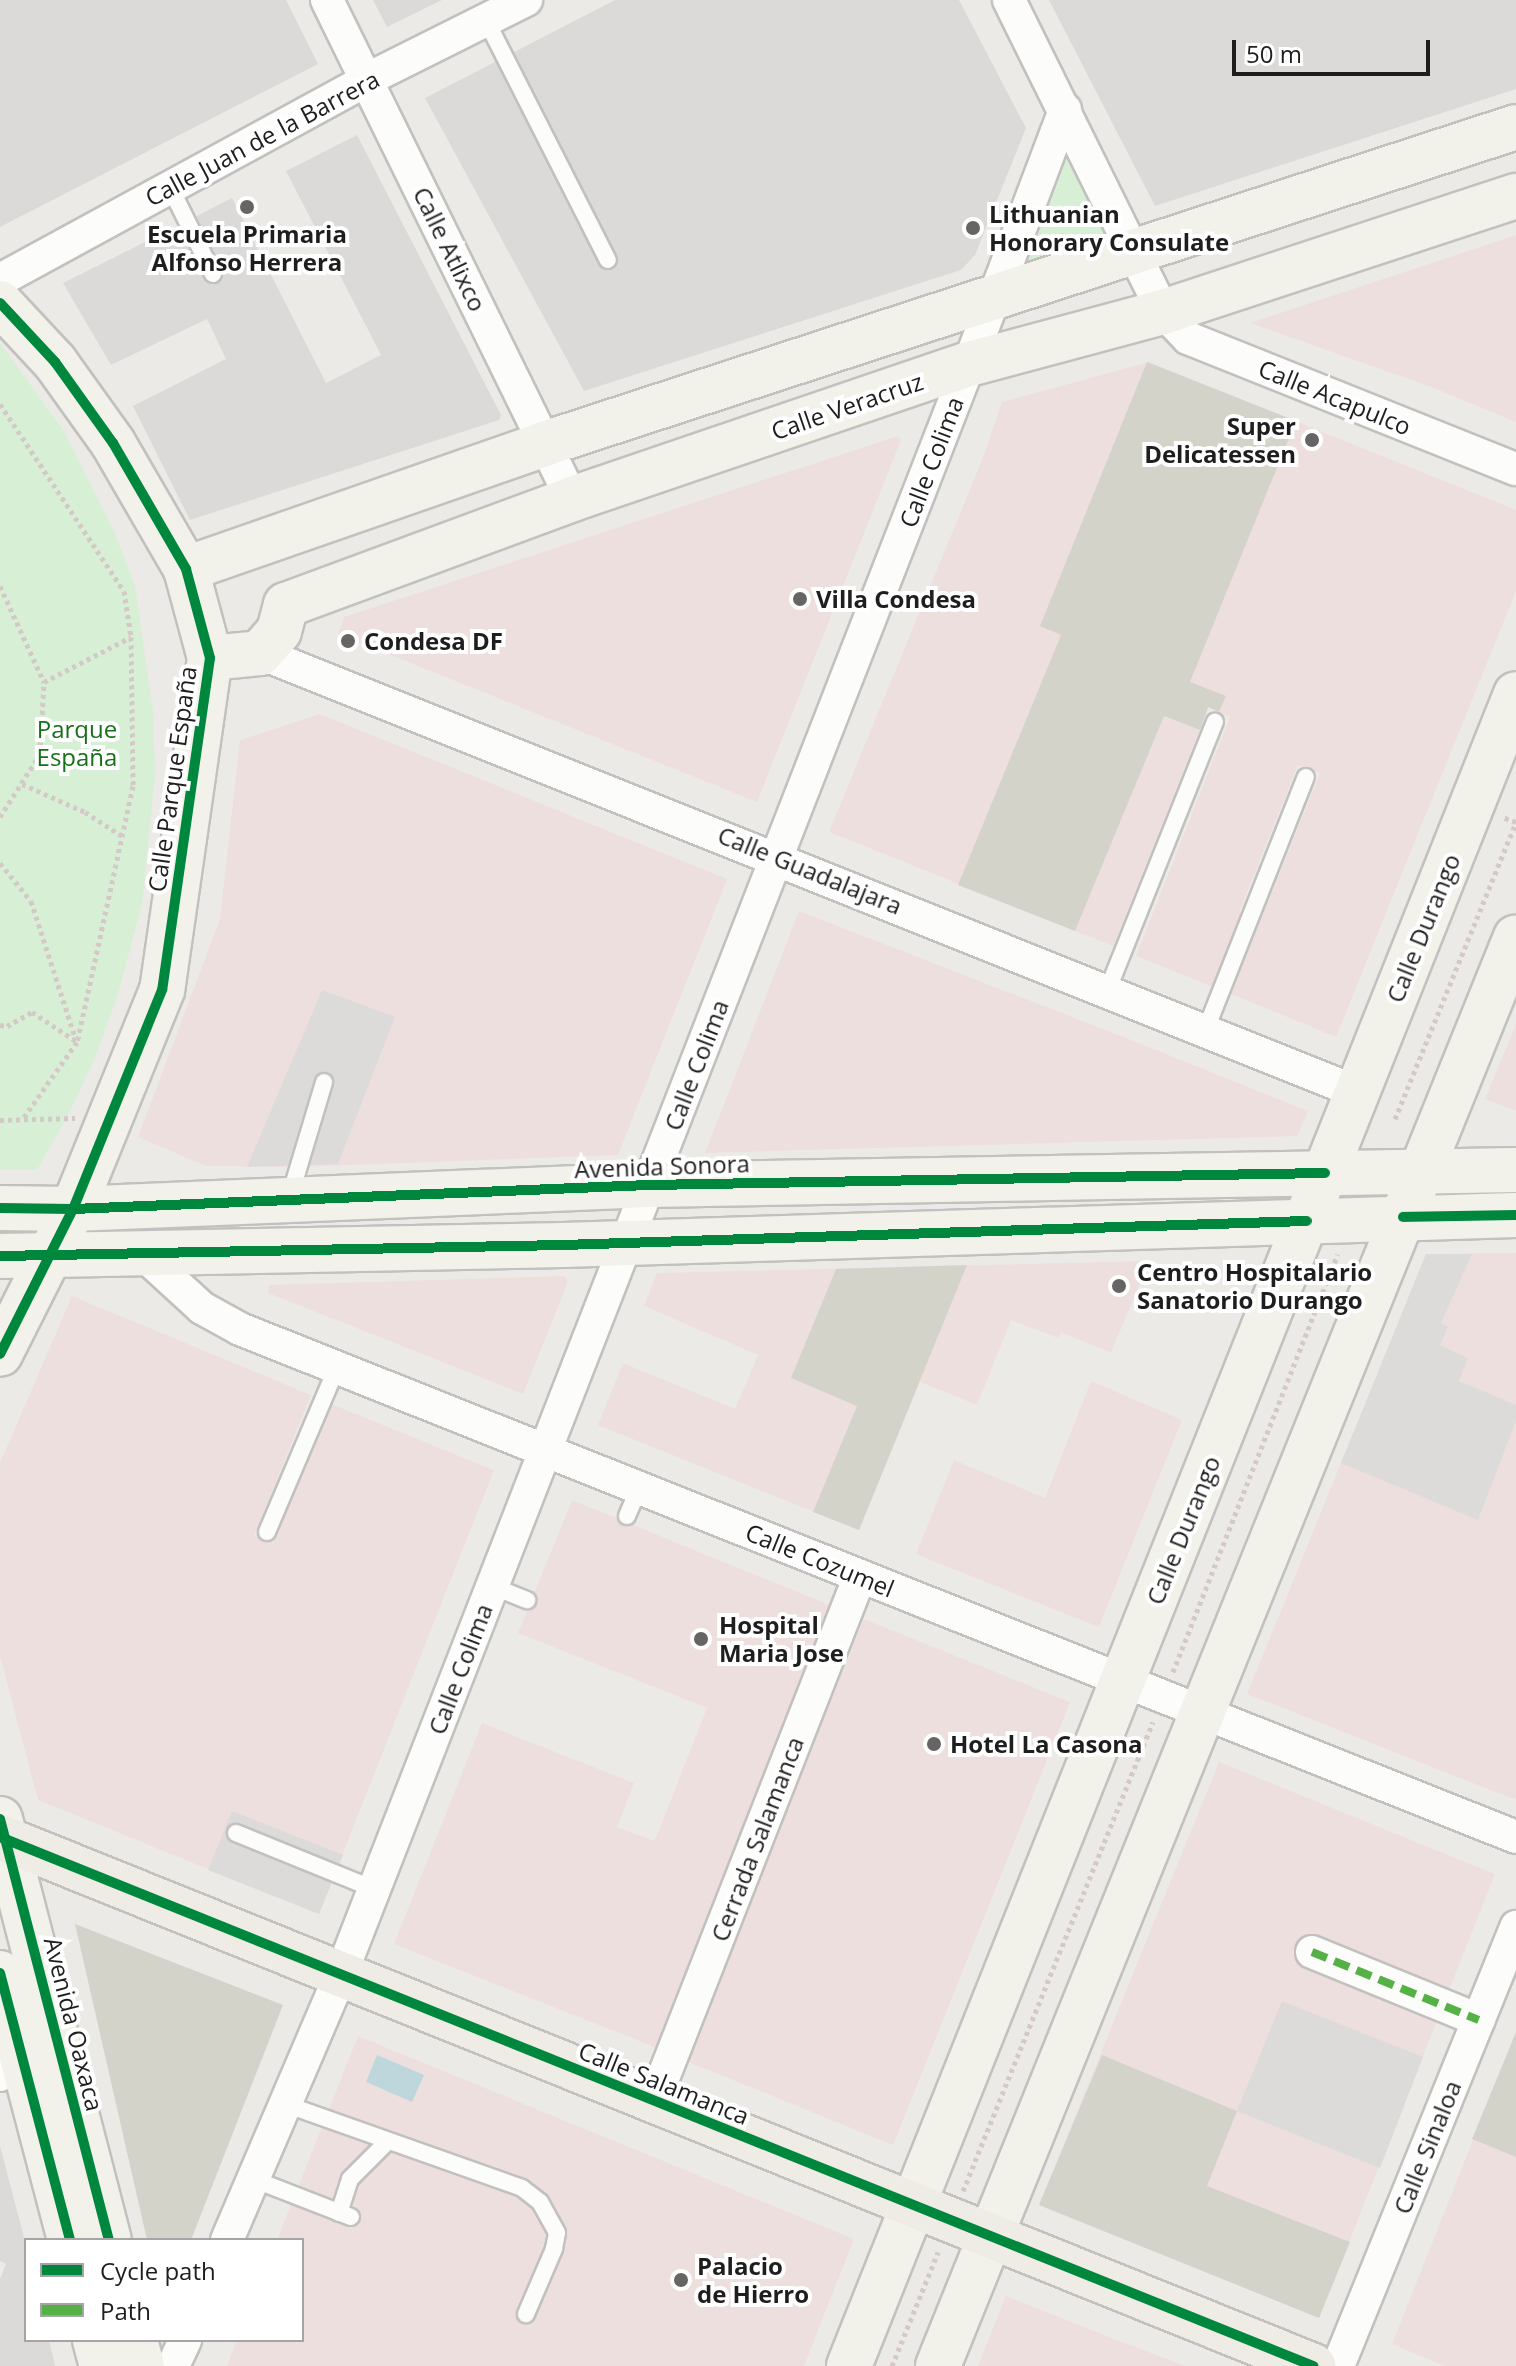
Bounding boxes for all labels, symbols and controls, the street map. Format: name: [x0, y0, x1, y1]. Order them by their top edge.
scale bar: [1236, 24, 1434, 74]
text: 50 m: [1246, 37, 1302, 70]
street label: Calle Juan de la Barrera: [140, 64, 384, 212]
street label: Calle Atlixco: [408, 182, 492, 316]
marker: Escuela Primaria Alfonso Herrera: [238, 198, 256, 216]
place label: Lithuanian Honorary Consulate: [989, 200, 1229, 256]
marker: Lithuanian Honorary Consulate: [964, 219, 982, 237]
place label: Escuela Primaria Alfonso Herrera: [147, 220, 347, 276]
street label: Calle Acapulco: [1255, 353, 1415, 441]
street label: Calle Veracruz: [767, 367, 927, 445]
street label: Calle Colima: [893, 393, 969, 531]
place label: Super Delicatessen: [1144, 412, 1296, 468]
marker: Super Delicatessen: [1303, 431, 1321, 449]
place label: Villa Condesa: [816, 585, 976, 613]
marker: Villa Condesa: [791, 590, 809, 608]
place label: Condesa DF: [364, 627, 503, 655]
marker: Condesa DF: [339, 632, 357, 650]
street label: Calle Parque España: [142, 664, 202, 894]
park label: Parque España: [37, 715, 117, 771]
street label: Calle Guadalajara: [714, 820, 906, 920]
street label: Calle Durango: [1380, 849, 1466, 1007]
street label: Calle Colima: [658, 996, 734, 1134]
street label: Avenida Sonora: [574, 1149, 750, 1183]
place label: Centro Hospitalario Sanatorio Durango: [1137, 1258, 1372, 1314]
marker: Centro Hospitalario Sanatorio Durango: [1108, 1275, 1130, 1297]
street label: Calle Durango: [1140, 1451, 1226, 1609]
street label: Calle Cozumel: [742, 1517, 898, 1603]
street label: Calle Colima: [422, 1600, 498, 1738]
place label: Hospital Maria Jose: [719, 1611, 844, 1667]
marker: Hospital Maria Jose: [690, 1628, 712, 1650]
place label: Hotel La Casona: [950, 1730, 1143, 1758]
street label: Cerrada Salamanca: [705, 1733, 809, 1945]
marker: Hotel La Casona: [925, 1735, 943, 1753]
street label: Avenida Oaxaca: [38, 1934, 110, 2114]
street label: Calle Salamanca: [575, 2036, 753, 2130]
street label: Calle Sinaloa: [1387, 2076, 1467, 2218]
legend: [24, 2238, 304, 2342]
place label: Palacio de Hierro: [697, 2252, 809, 2308]
text: Cycle path: [100, 2254, 216, 2287]
marker: Palacio de Hierro: [672, 2271, 690, 2289]
text: Path: [100, 2294, 151, 2327]

